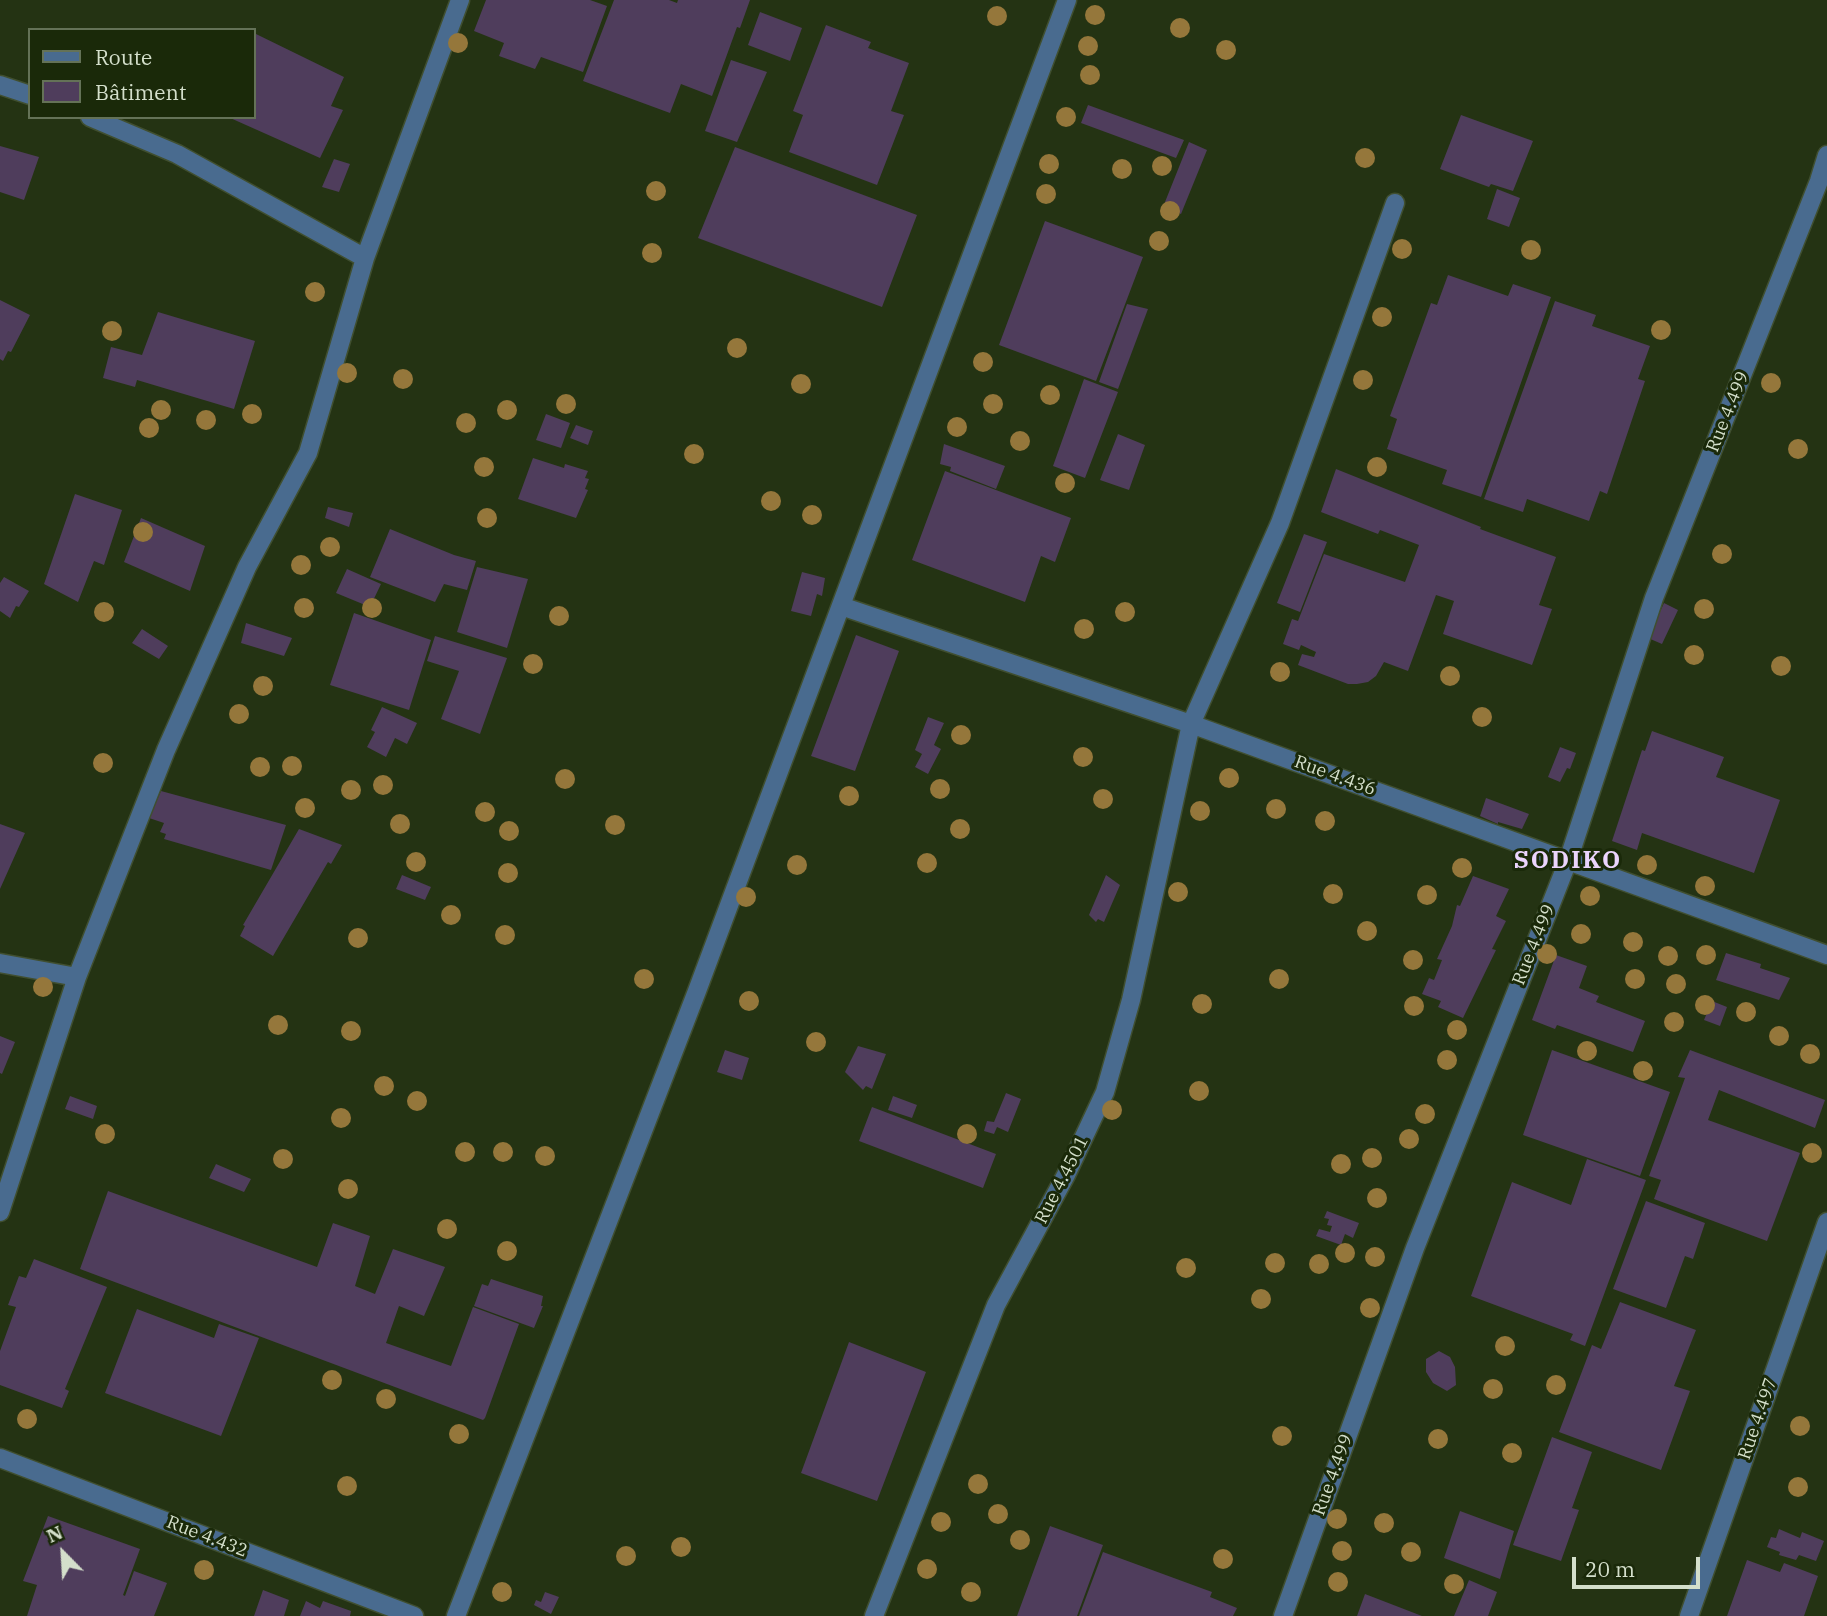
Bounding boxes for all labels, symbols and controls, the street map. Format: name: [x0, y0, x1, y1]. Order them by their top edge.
legend: [28, 28, 256, 119]
text: Route: [95, 43, 152, 71]
text: Bâtiment: [95, 78, 186, 106]
street label: Rue 4.499: [1702, 369, 1754, 455]
street label: Rue 4.436: [1291, 751, 1379, 801]
district label: SODIKO: [1515, 847, 1621, 875]
street label: Rue 4.499: [1508, 902, 1560, 988]
street label: Rue 4.4501: [1031, 1132, 1093, 1228]
street label: Rue 4.497: [1734, 1375, 1782, 1463]
street label: Rue 4.499: [1308, 1431, 1358, 1519]
street label: Rue 4.432: [163, 1512, 251, 1562]
north arrow: [28, 1518, 98, 1588]
text: N: [43, 1520, 66, 1548]
scale bar: [1575, 1542, 1703, 1586]
text: 20 m: [1585, 1555, 1635, 1583]

